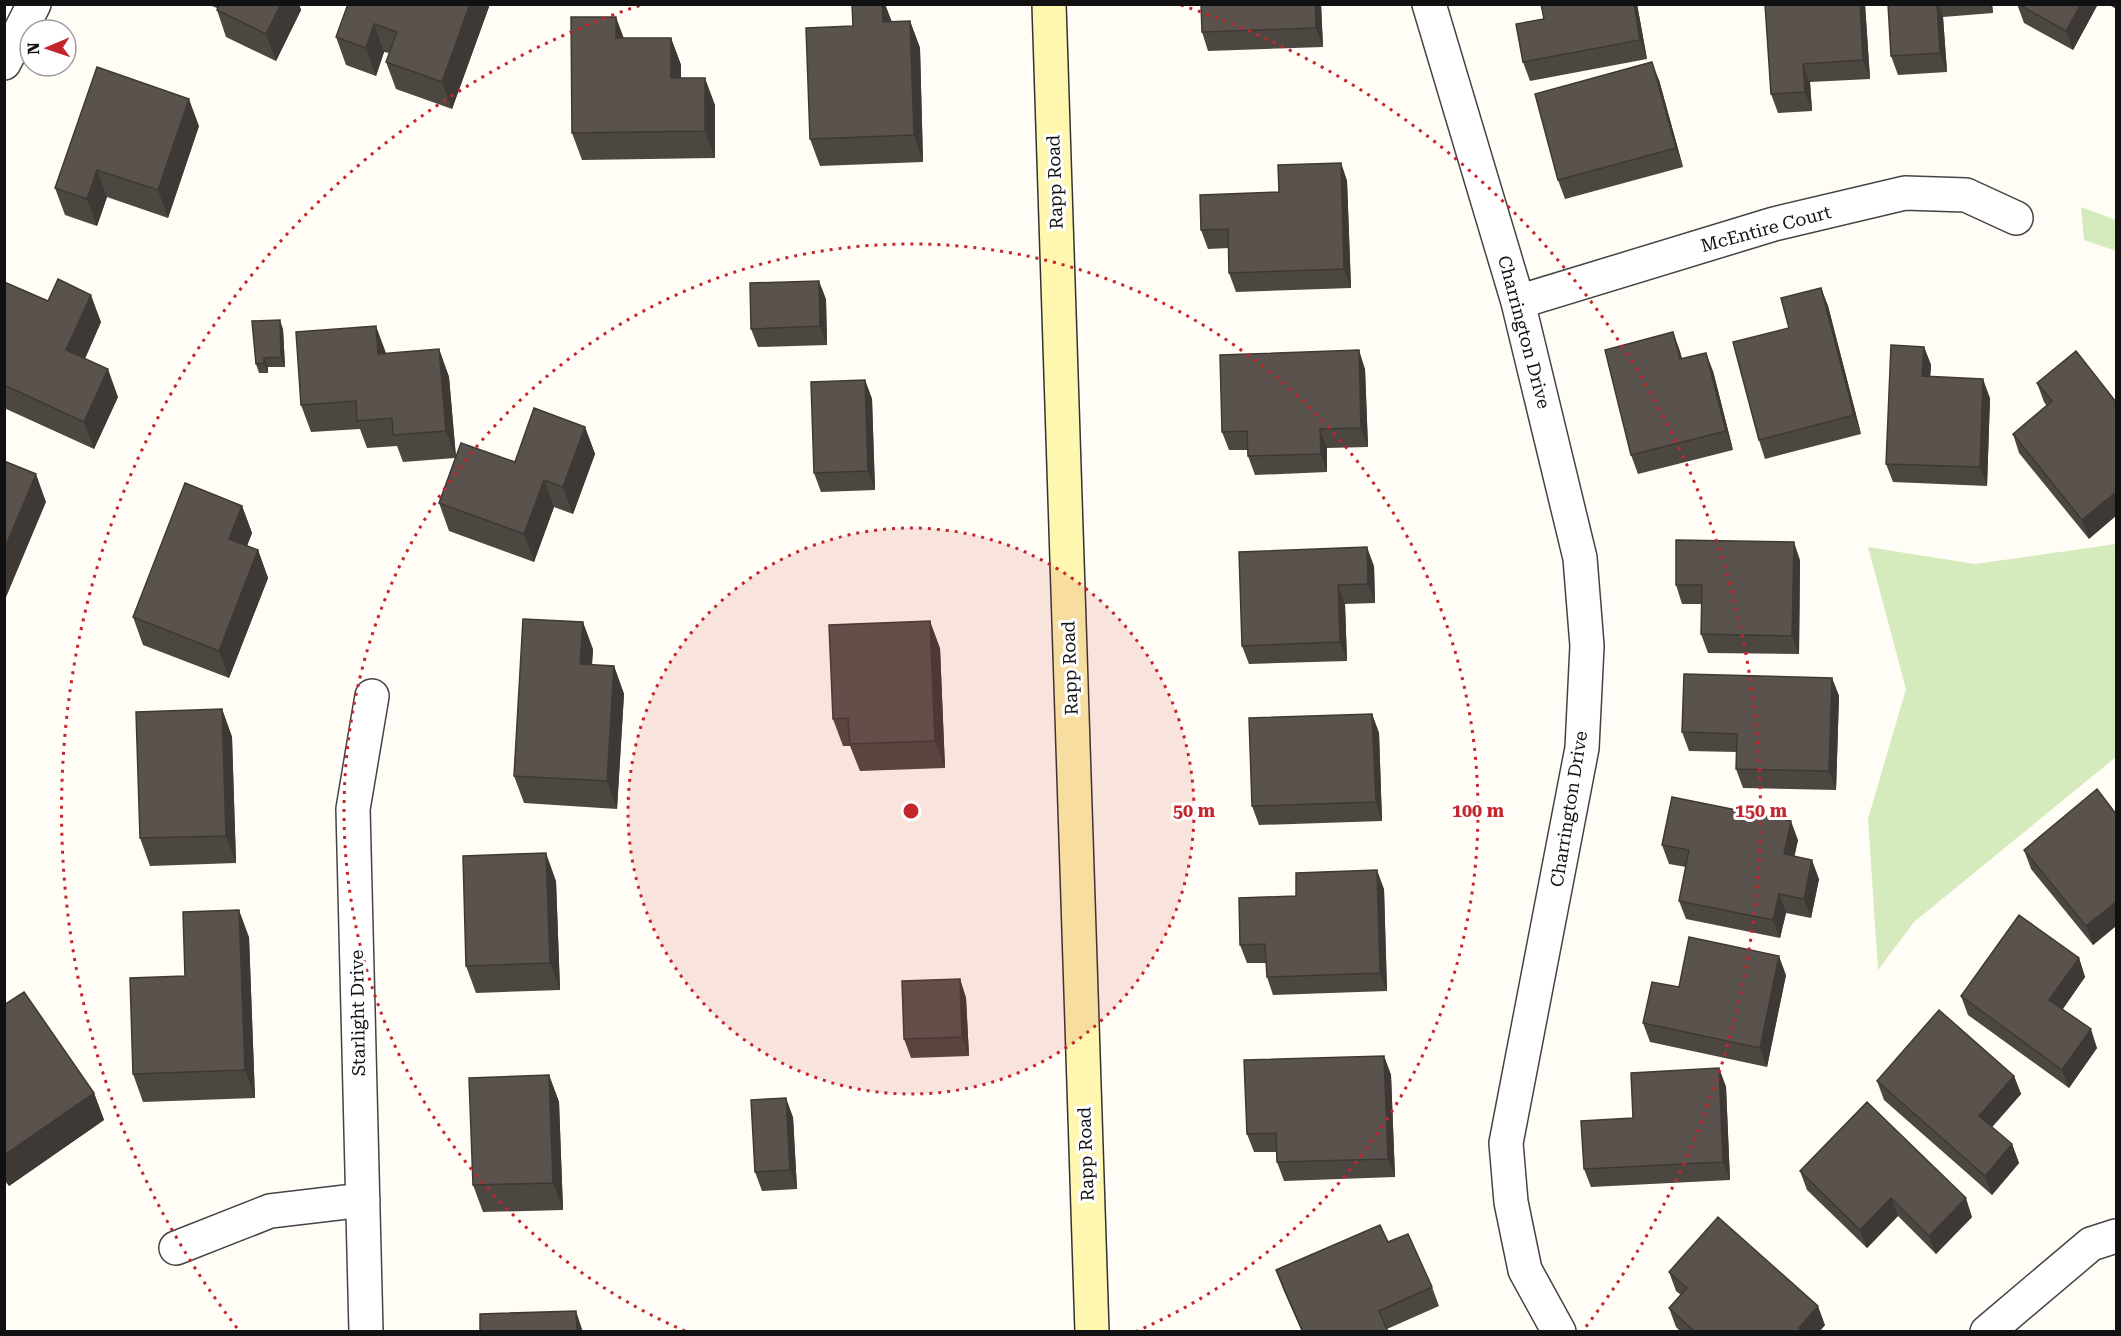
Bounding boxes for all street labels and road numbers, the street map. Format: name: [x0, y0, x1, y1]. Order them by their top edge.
street label: Rapp Road: [1042, 134, 1067, 230]
street label: McEntire Court: [1698, 201, 1834, 256]
street label: Charrington Drive: [1494, 253, 1555, 411]
street label: Rapp Road: [1057, 620, 1082, 716]
street label: Charrington Drive: [1546, 729, 1591, 888]
street label: Starlight Drive: [346, 950, 369, 1076]
street label: Rapp Road: [1073, 1106, 1098, 1202]

